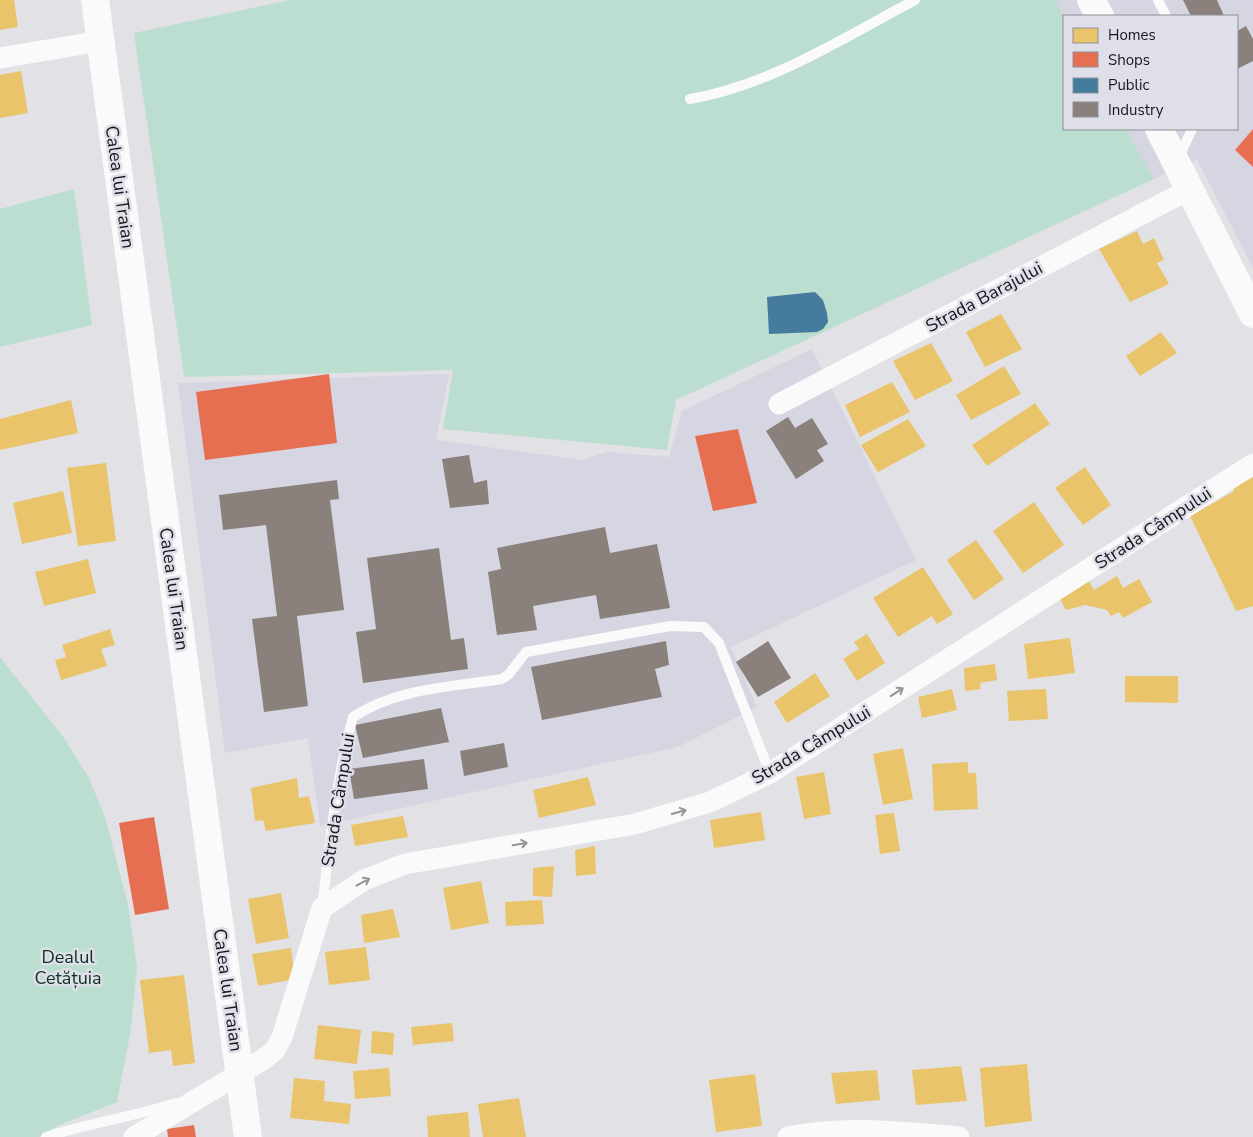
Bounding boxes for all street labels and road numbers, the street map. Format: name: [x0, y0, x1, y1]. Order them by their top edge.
street label: Calea lui Traian: [99, 124, 141, 250]
street label: Strada Barajului: [921, 256, 1047, 338]
street label: Strada Câmpului: [1090, 481, 1216, 575]
street label: Calea lui Traian: [153, 526, 195, 652]
street label: Strada Câmpului: [747, 700, 875, 790]
street label: Strada Câmpului: [316, 732, 360, 868]
street label: Calea lui Traian: [207, 927, 249, 1053]

